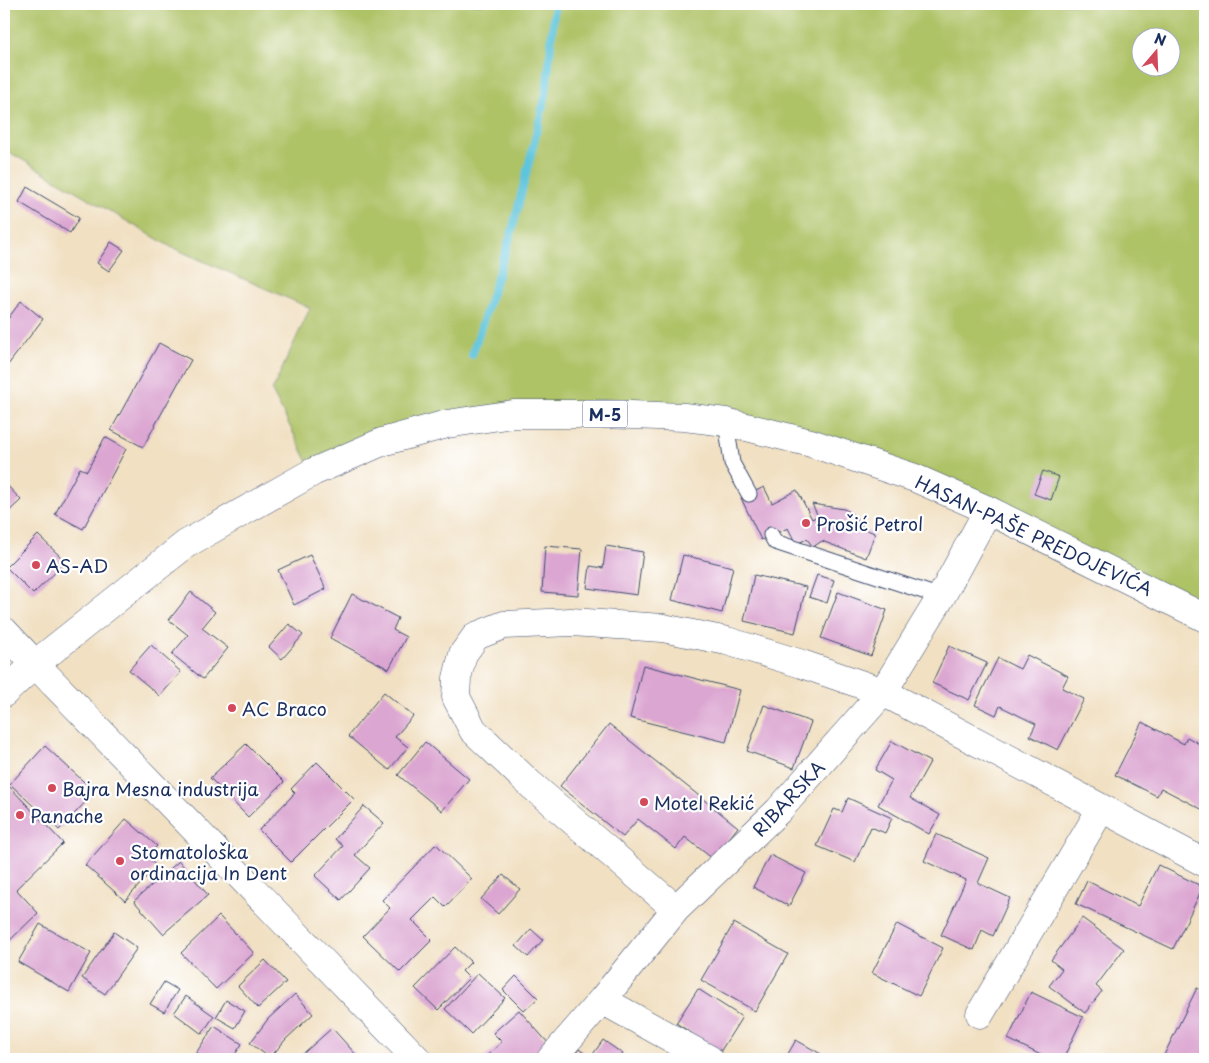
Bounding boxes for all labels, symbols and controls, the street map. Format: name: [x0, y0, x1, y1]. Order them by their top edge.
north arrow: [1132, 28, 1182, 78]
text: N: [1152, 28, 1169, 51]
road number: M-5: [582, 400, 628, 428]
street label: HASAN-PAŠE PREDOJEVIĆA: [911, 468, 1157, 602]
place label: Prošić Petrol: [816, 510, 923, 537]
marker: Prošić Petrol: [800, 517, 812, 529]
place label: AS-AD: [46, 552, 108, 579]
marker: AS-AD: [30, 559, 42, 571]
place label: AC Braco: [242, 695, 327, 722]
marker: AC Braco: [226, 702, 238, 714]
street label: RIBARSKA: [746, 754, 830, 842]
place label: Bajra Mesna industrija: [62, 775, 259, 802]
marker: Bajra Mesna industrija: [46, 782, 58, 794]
place label: Motel Rekić: [654, 789, 754, 816]
marker: Motel Rekić: [638, 796, 650, 808]
place label: Panache: [30, 802, 103, 829]
marker: Panache: [14, 809, 26, 821]
place label: Stomatološka ordinacija In Dent: [130, 838, 287, 886]
marker: Stomatološka ordinacija In Dent: [114, 855, 126, 867]

